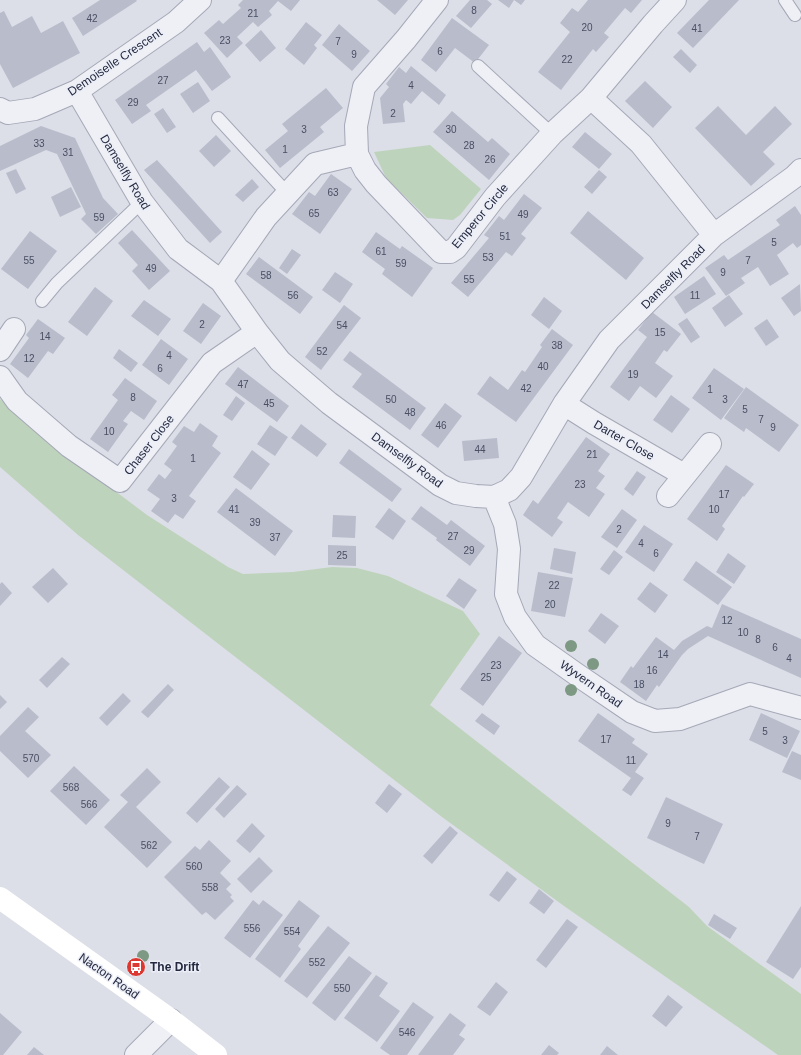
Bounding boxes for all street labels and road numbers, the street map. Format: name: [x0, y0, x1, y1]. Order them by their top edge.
street label: Demoiselle Crescent: [65, 25, 165, 99]
street label: Damselfly Road: [97, 132, 153, 212]
street label: Emperor Circle: [449, 181, 511, 251]
street label: Damselfly Road: [638, 242, 708, 312]
street label: Chaser Close: [121, 412, 177, 478]
street label: Darter Close: [591, 417, 657, 463]
street label: Damselfly Road: [369, 429, 445, 491]
street label: Wyvern Road: [557, 657, 625, 711]
street label: Nacton Road: [76, 950, 142, 1002]

